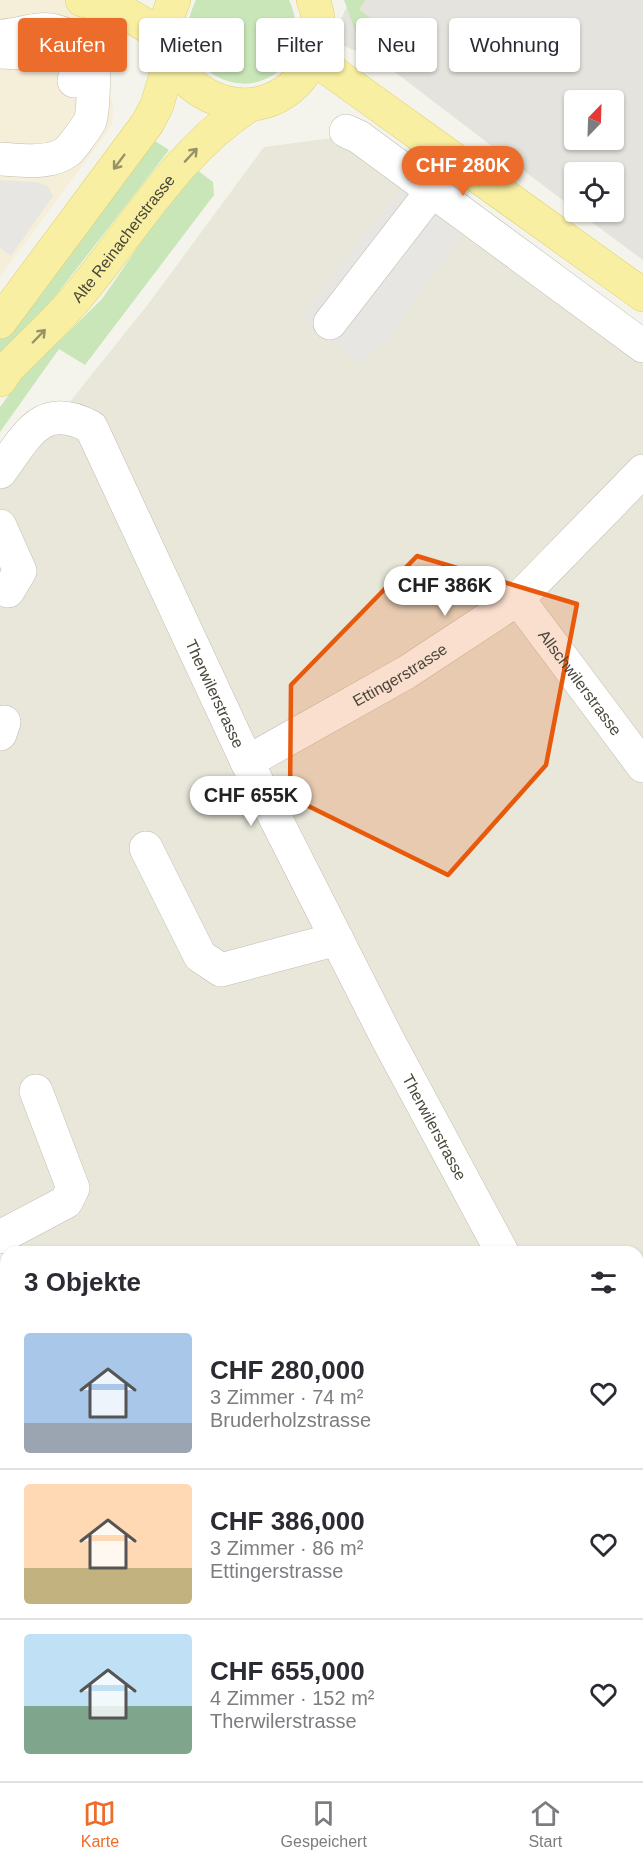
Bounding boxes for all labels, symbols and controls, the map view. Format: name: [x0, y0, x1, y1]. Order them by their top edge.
chip: Kaufen: [18, 18, 127, 72]
chip: Mieten: [139, 18, 244, 72]
chip: Filter: [256, 18, 344, 72]
chip: Neu: [356, 18, 437, 72]
chip: Wohnung: [449, 18, 580, 72]
north arrow: [564, 90, 624, 150]
map controls: [564, 90, 624, 222]
pin: CHF 280K: [401, 146, 525, 197]
one-way arrow: [184, 147, 198, 162]
one-way arrow: [113, 154, 126, 170]
text: CHF 280K: [416, 154, 510, 176]
button: locate: [564, 162, 624, 222]
street label: Alte Reinacherstrasse: [69, 171, 178, 306]
one-way arrow: [32, 329, 46, 344]
pin: CHF 386K: [383, 566, 507, 617]
text: CHF 386K: [398, 574, 492, 596]
street label: Allschwilerstrasse: [535, 627, 625, 739]
street label: Therwilerstrasse: [182, 637, 247, 751]
street label: Ettingerstrasse: [350, 640, 450, 710]
pin: CHF 655K: [189, 776, 313, 827]
text: CHF 655K: [204, 784, 298, 806]
street label: Therwilerstrasse: [399, 1071, 470, 1183]
icon: filters: [587, 1266, 620, 1299]
text: 3 Objekte: [24, 1267, 141, 1297]
text: CHF 280,000: [210, 1355, 365, 1385]
icon: home: [72, 1357, 144, 1429]
icon: heart: [587, 1377, 620, 1410]
text: 3 Zimmer · 74 m²: [210, 1386, 363, 1408]
text: Bruderholzstrasse: [210, 1409, 371, 1431]
text: CHF 386,000: [210, 1506, 365, 1536]
icon: home: [72, 1508, 144, 1580]
icon: heart: [587, 1528, 620, 1561]
text: 3 Zimmer · 86 m²: [210, 1537, 363, 1559]
text: Ettingerstrasse: [210, 1560, 343, 1582]
text: CHF 655,000: [210, 1656, 365, 1686]
icon: home: [72, 1658, 144, 1730]
icon: heart: [587, 1678, 620, 1711]
text: 4 Zimmer · 152 m²: [210, 1687, 374, 1709]
text: Therwilerstrasse: [210, 1710, 357, 1732]
tab: Karte: [81, 1797, 119, 1851]
tab: Gespeichert: [281, 1797, 367, 1851]
tab: Start: [528, 1797, 562, 1851]

